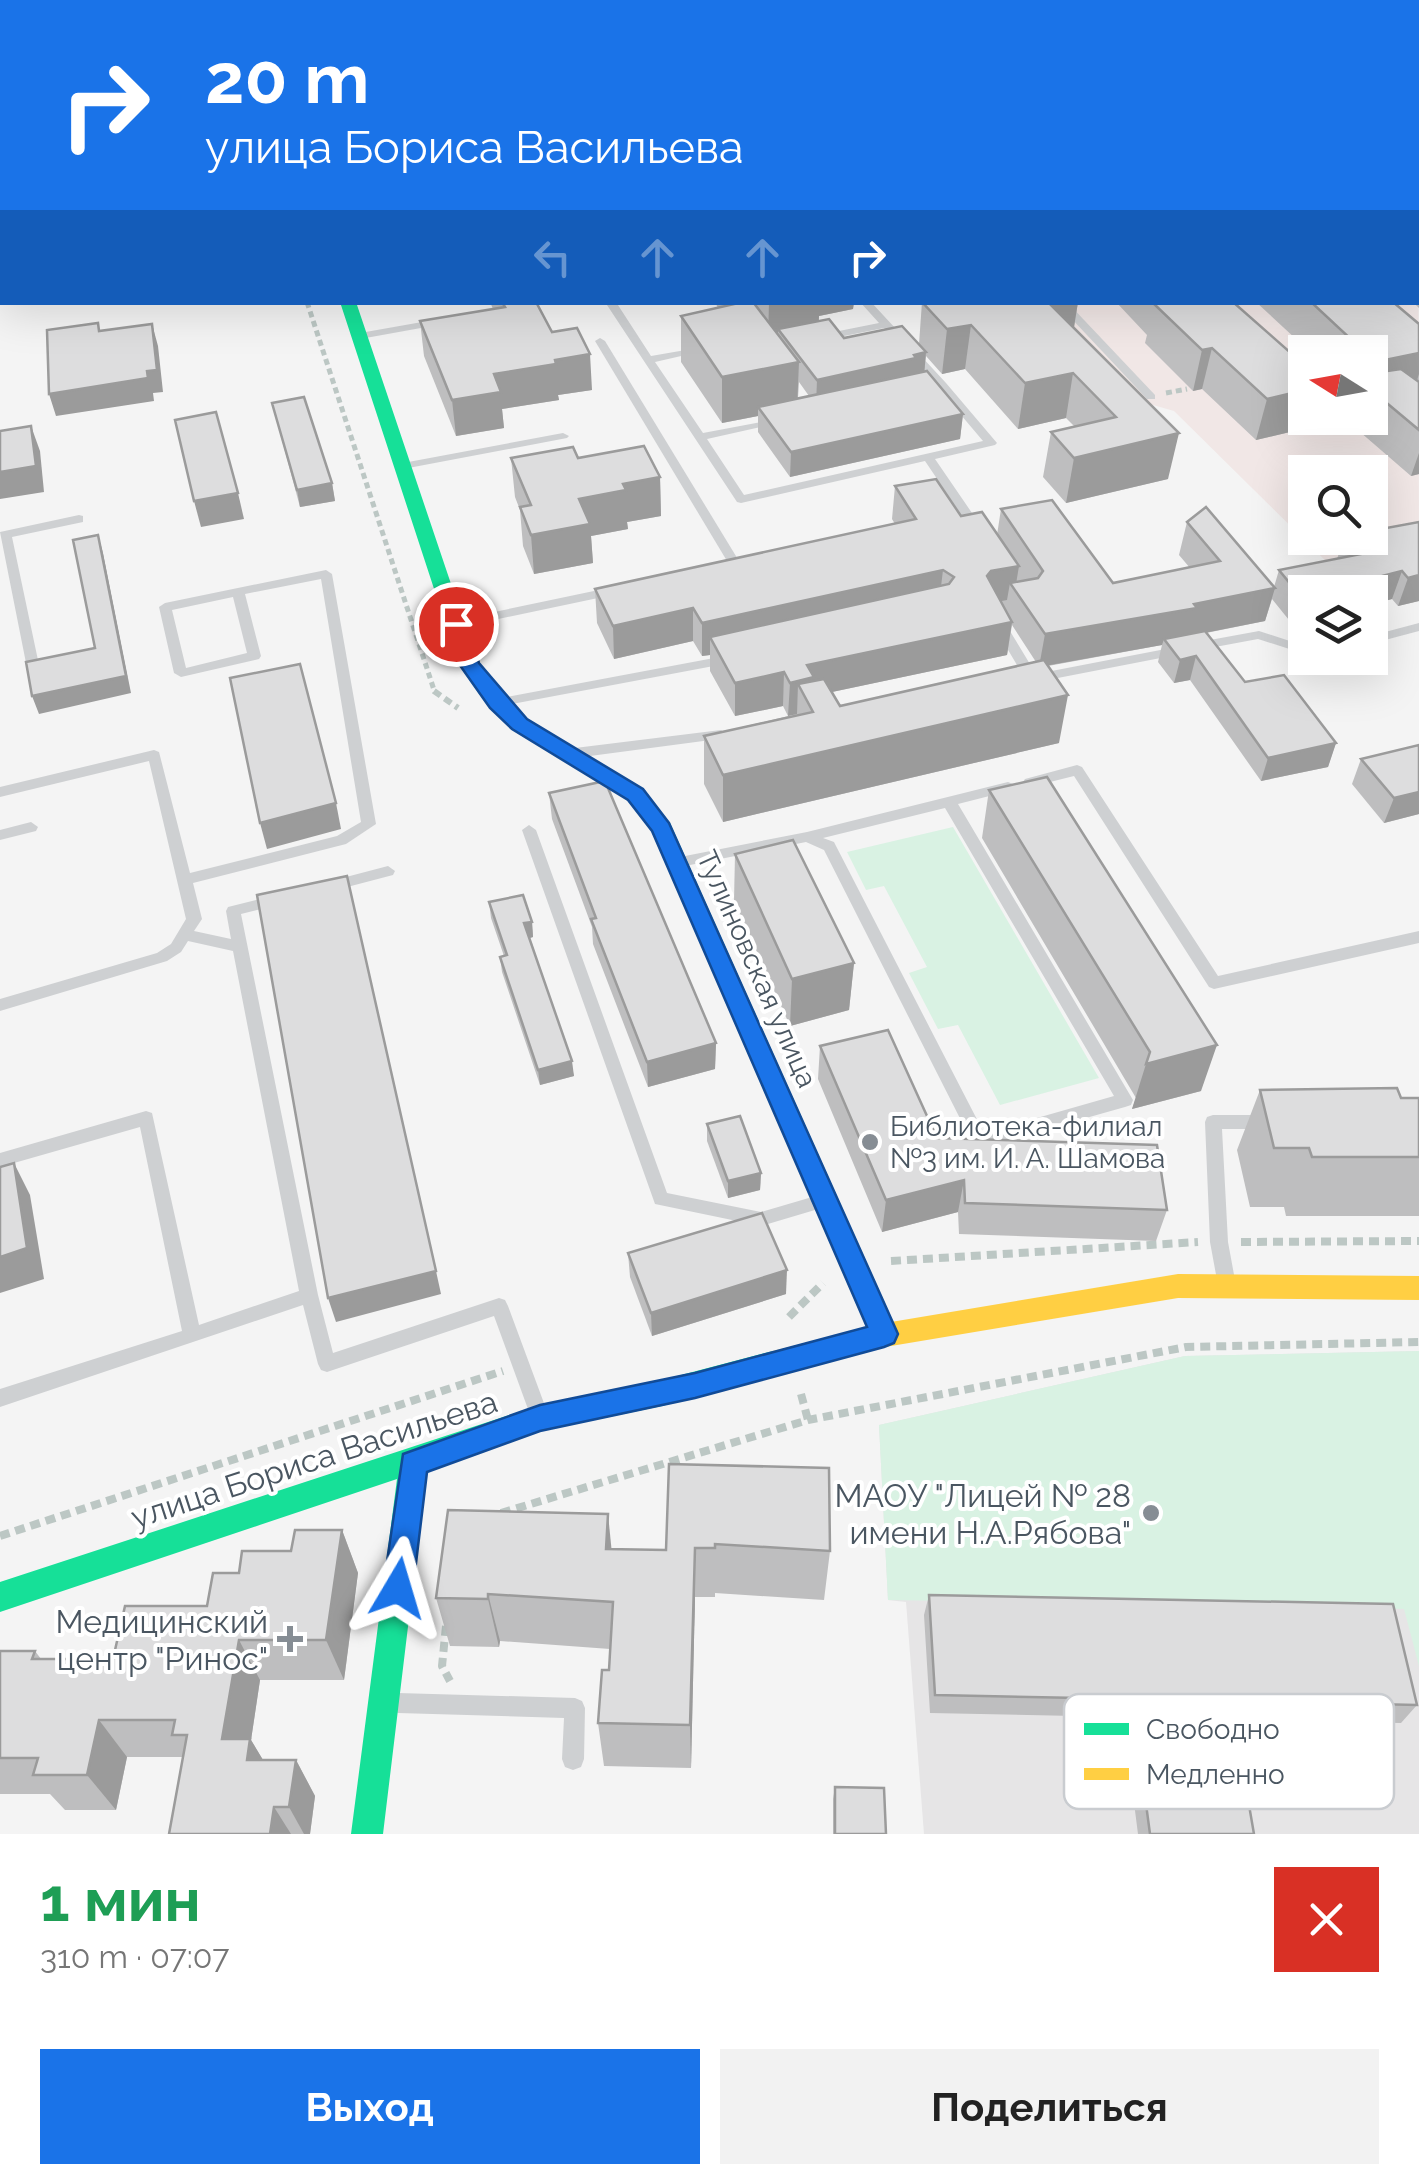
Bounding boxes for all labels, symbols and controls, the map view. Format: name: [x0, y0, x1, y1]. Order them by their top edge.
text: 20 m: [205, 37, 369, 119]
icon: right: [40, 40, 170, 170]
text: улица Бориса Васильева: [205, 121, 744, 174]
icon: left: [525, 230, 580, 285]
icon: ahead: [630, 230, 685, 285]
icon: ahead: [735, 230, 790, 285]
icon: right: [840, 230, 895, 285]
north arrow: [1288, 335, 1388, 435]
map controls: [1288, 335, 1388, 675]
button: search: [1288, 455, 1388, 555]
button: layers: [1288, 575, 1388, 675]
pin: [414, 582, 499, 667]
icon: arrive: [429, 597, 484, 652]
street label: Тулиновская улица: [690, 845, 824, 1093]
place label: Библиотека-филиал №3 им. И. А. Шамова: [890, 1110, 1165, 1175]
marker: Библиотека-филиал №3 им. И. А. Шамова: [859, 1131, 881, 1153]
street label: улица Бориса Васильева: [126, 1382, 502, 1536]
place label: МАОУ "Лицей № 28 имени Н.А.Рябова": [835, 1477, 1131, 1551]
marker: МАОУ "Лицей № 28 имени Н.А.Рябова": [1140, 1502, 1162, 1524]
position arrow: [346, 1536, 450, 1640]
place label: Медицинский центр "Ринос": [55, 1603, 268, 1677]
marker: Медицинский центр "Ринос": [277, 1626, 303, 1652]
legend: [1064, 1694, 1394, 1809]
text: Свободно: [1146, 1713, 1280, 1746]
text: Медленно: [1146, 1758, 1285, 1791]
text: 1 мин: [40, 1865, 201, 1935]
button: close: [1274, 1867, 1379, 1972]
text: 310 m · 07:07: [40, 1938, 229, 1975]
button: Выход: [40, 2049, 700, 2164]
button: Поделиться: [720, 2049, 1379, 2164]

